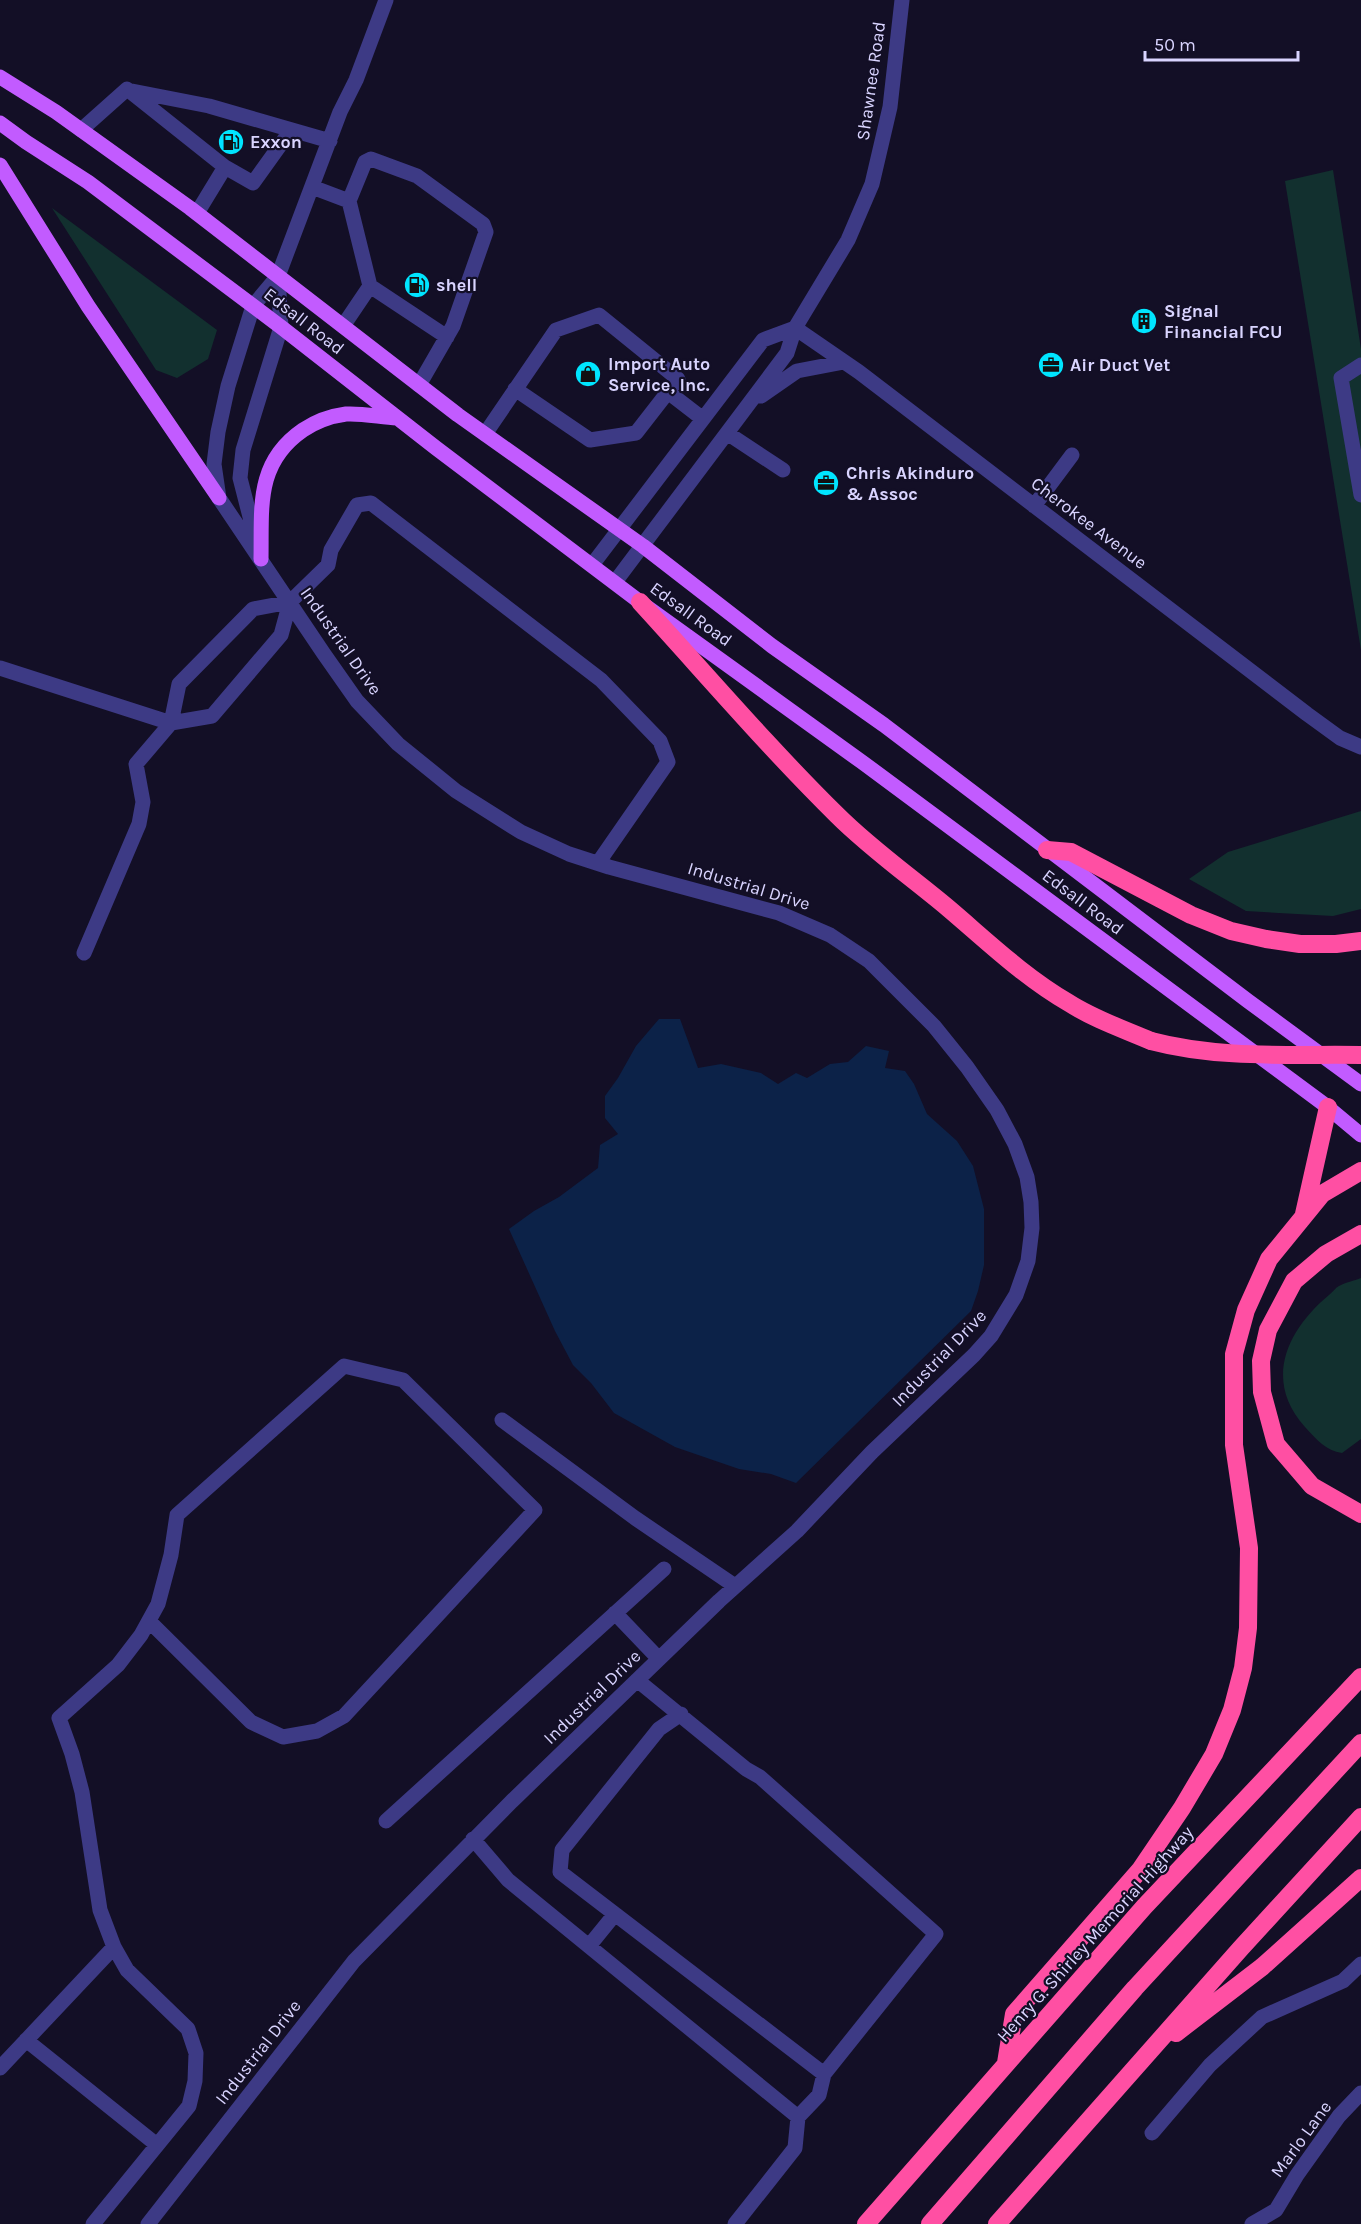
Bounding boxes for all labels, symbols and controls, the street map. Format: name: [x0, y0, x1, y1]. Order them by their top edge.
street label: Shawnee Road: [852, 20, 890, 142]
scale bar: [1145, 24, 1298, 62]
text: 50 m: [1154, 34, 1196, 56]
fuel station icon: Exxon: [216, 127, 246, 157]
place label: Exxon: [250, 131, 302, 153]
fuel station icon: shell: [402, 270, 432, 300]
place label: shell: [436, 274, 477, 296]
street label: Edsall Road: [259, 283, 349, 359]
place label: Signal Financial FCU: [1164, 300, 1282, 343]
building icon: Signal Financial FCU: [1129, 306, 1159, 336]
office icon: Air Duct Vet: [1036, 350, 1066, 380]
place label: Import Auto Service, Inc.: [608, 353, 710, 396]
place label: Air Duct Vet: [1070, 354, 1170, 376]
shop icon: Import Auto Service, Inc.: [573, 359, 603, 389]
place label: Chris Akinduro & Assoc: [846, 462, 974, 505]
office icon: Chris Akinduro & Assoc: [811, 468, 841, 498]
street label: Cherokee Avenue: [1027, 472, 1151, 574]
street label: Edsall Road: [646, 577, 736, 651]
street label: Industrial Drive: [296, 583, 386, 699]
street label: Industrial Drive: [685, 857, 813, 915]
street label: Edsall Road: [1038, 864, 1128, 940]
street label: Industrial Drive: [887, 1305, 991, 1411]
street label: Industrial Drive: [539, 1645, 645, 1749]
street label: Henry G. Shirley Memorial Highway: [992, 1821, 1198, 2046]
street label: Industrial Drive: [210, 1995, 306, 2109]
street label: Marlo Lane: [1266, 2096, 1336, 2182]

